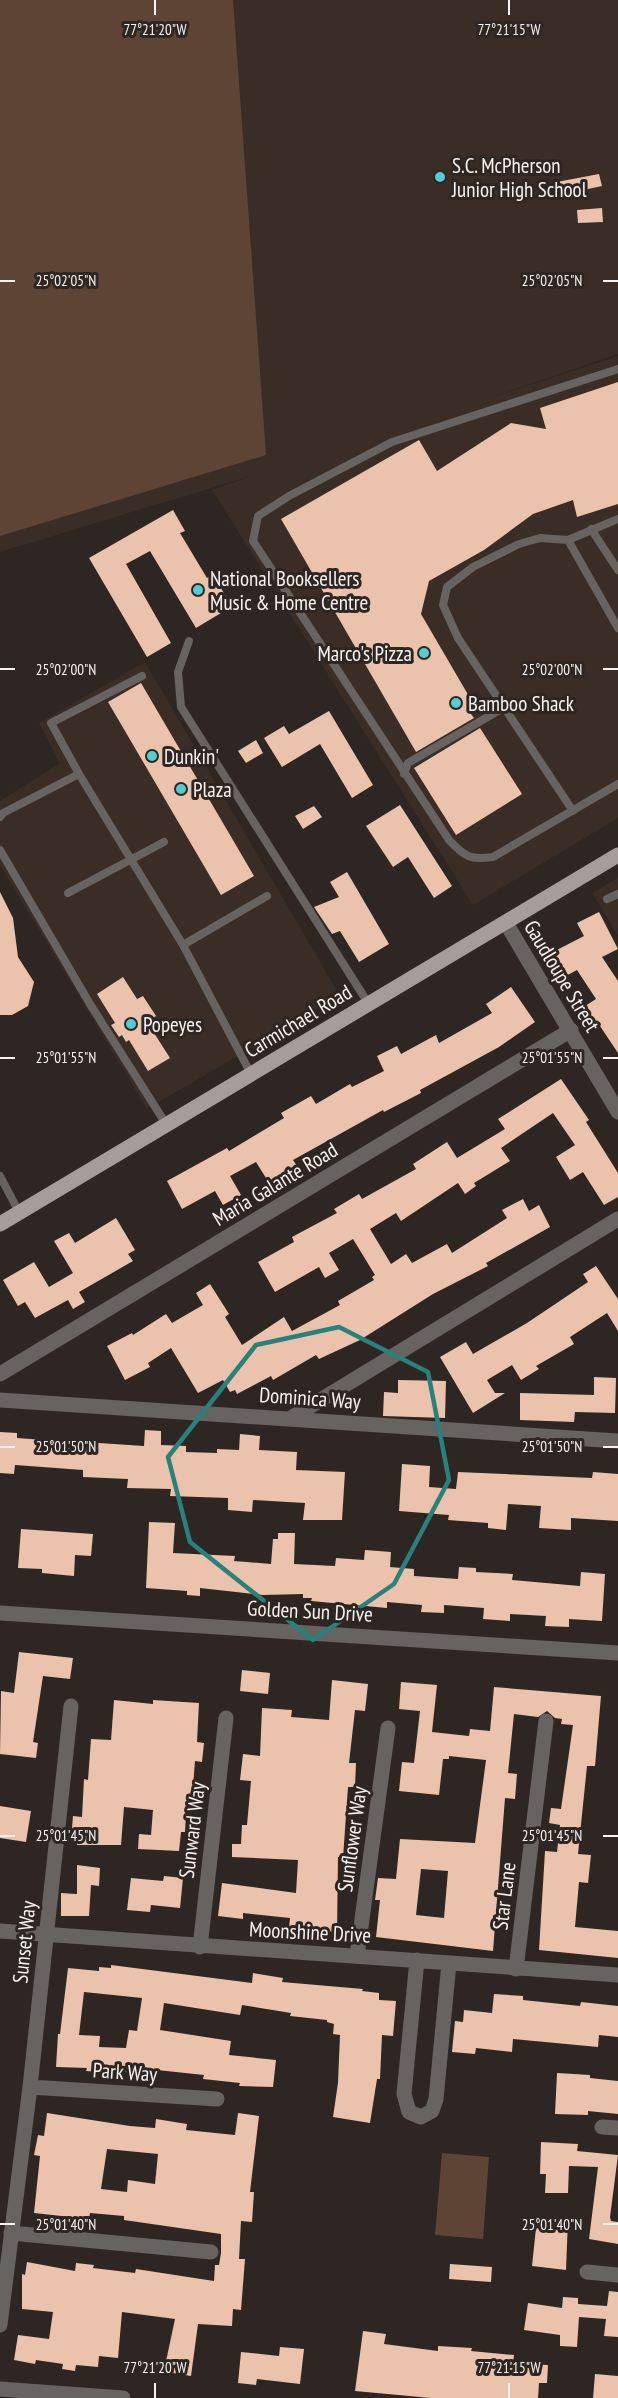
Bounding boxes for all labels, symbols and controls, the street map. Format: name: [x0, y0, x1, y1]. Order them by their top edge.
text: 77°21'20"W: [123, 20, 187, 39]
text: 77°21'15"W: [477, 20, 541, 39]
place label: S.C. McPherson Junior High School: [451, 152, 587, 203]
marker: S.C. McPherson Junior High School: [433, 170, 447, 184]
text: 25°02'05"N: [36, 271, 96, 290]
text: 25°02'05"N: [522, 271, 582, 290]
place label: National Booksellers Music & Home Centre: [210, 565, 368, 616]
marker: National Booksellers Music & Home Centre: [191, 583, 205, 597]
place label: Marco's Pizza: [317, 640, 412, 667]
marker: Marco's Pizza: [417, 646, 431, 660]
text: 25°02'00"N: [36, 660, 96, 679]
text: 25°02'00"N: [522, 660, 582, 679]
place label: Bamboo Shack: [468, 690, 574, 717]
marker: Bamboo Shack: [449, 696, 463, 710]
place label: Dunkin': [164, 743, 219, 770]
marker: Dunkin': [145, 749, 159, 763]
place label: Plaza: [193, 776, 232, 803]
marker: Plaza: [174, 782, 188, 796]
street label: Gaudloupe Street: [518, 915, 606, 1037]
street label: Carmichael Road: [239, 978, 357, 1064]
place label: Popeyes: [143, 1011, 202, 1038]
marker: Popeyes: [124, 1017, 138, 1031]
text: 25°01'55"N: [36, 1048, 96, 1067]
text: 25°01'55"N: [522, 1048, 582, 1067]
street label: Maria Galante Road: [208, 1136, 342, 1232]
street label: Dominica Way: [258, 1381, 362, 1415]
text: 25°01'50"N: [36, 1437, 96, 1456]
text: 25°01'50"N: [522, 1437, 582, 1456]
street label: Golden Sun Drive: [247, 1594, 373, 1628]
street label: Sunward Way: [173, 1780, 211, 1880]
street label: Sunflower Way: [331, 1784, 373, 1894]
text: 25°01'45"N: [36, 1826, 96, 1845]
text: 25°01'45"N: [522, 1826, 582, 1845]
street label: Star Lane: [486, 1861, 522, 1931]
street label: Sunset Way: [6, 1899, 42, 1985]
street label: Moonshine Drive: [248, 1915, 372, 1949]
street label: Park Way: [92, 2056, 158, 2088]
text: 25°01'40"N: [36, 2215, 96, 2234]
text: 25°01'40"N: [522, 2215, 582, 2234]
text: 77°21'20"W: [123, 2358, 187, 2377]
text: 77°21'15"W: [477, 2358, 541, 2377]

